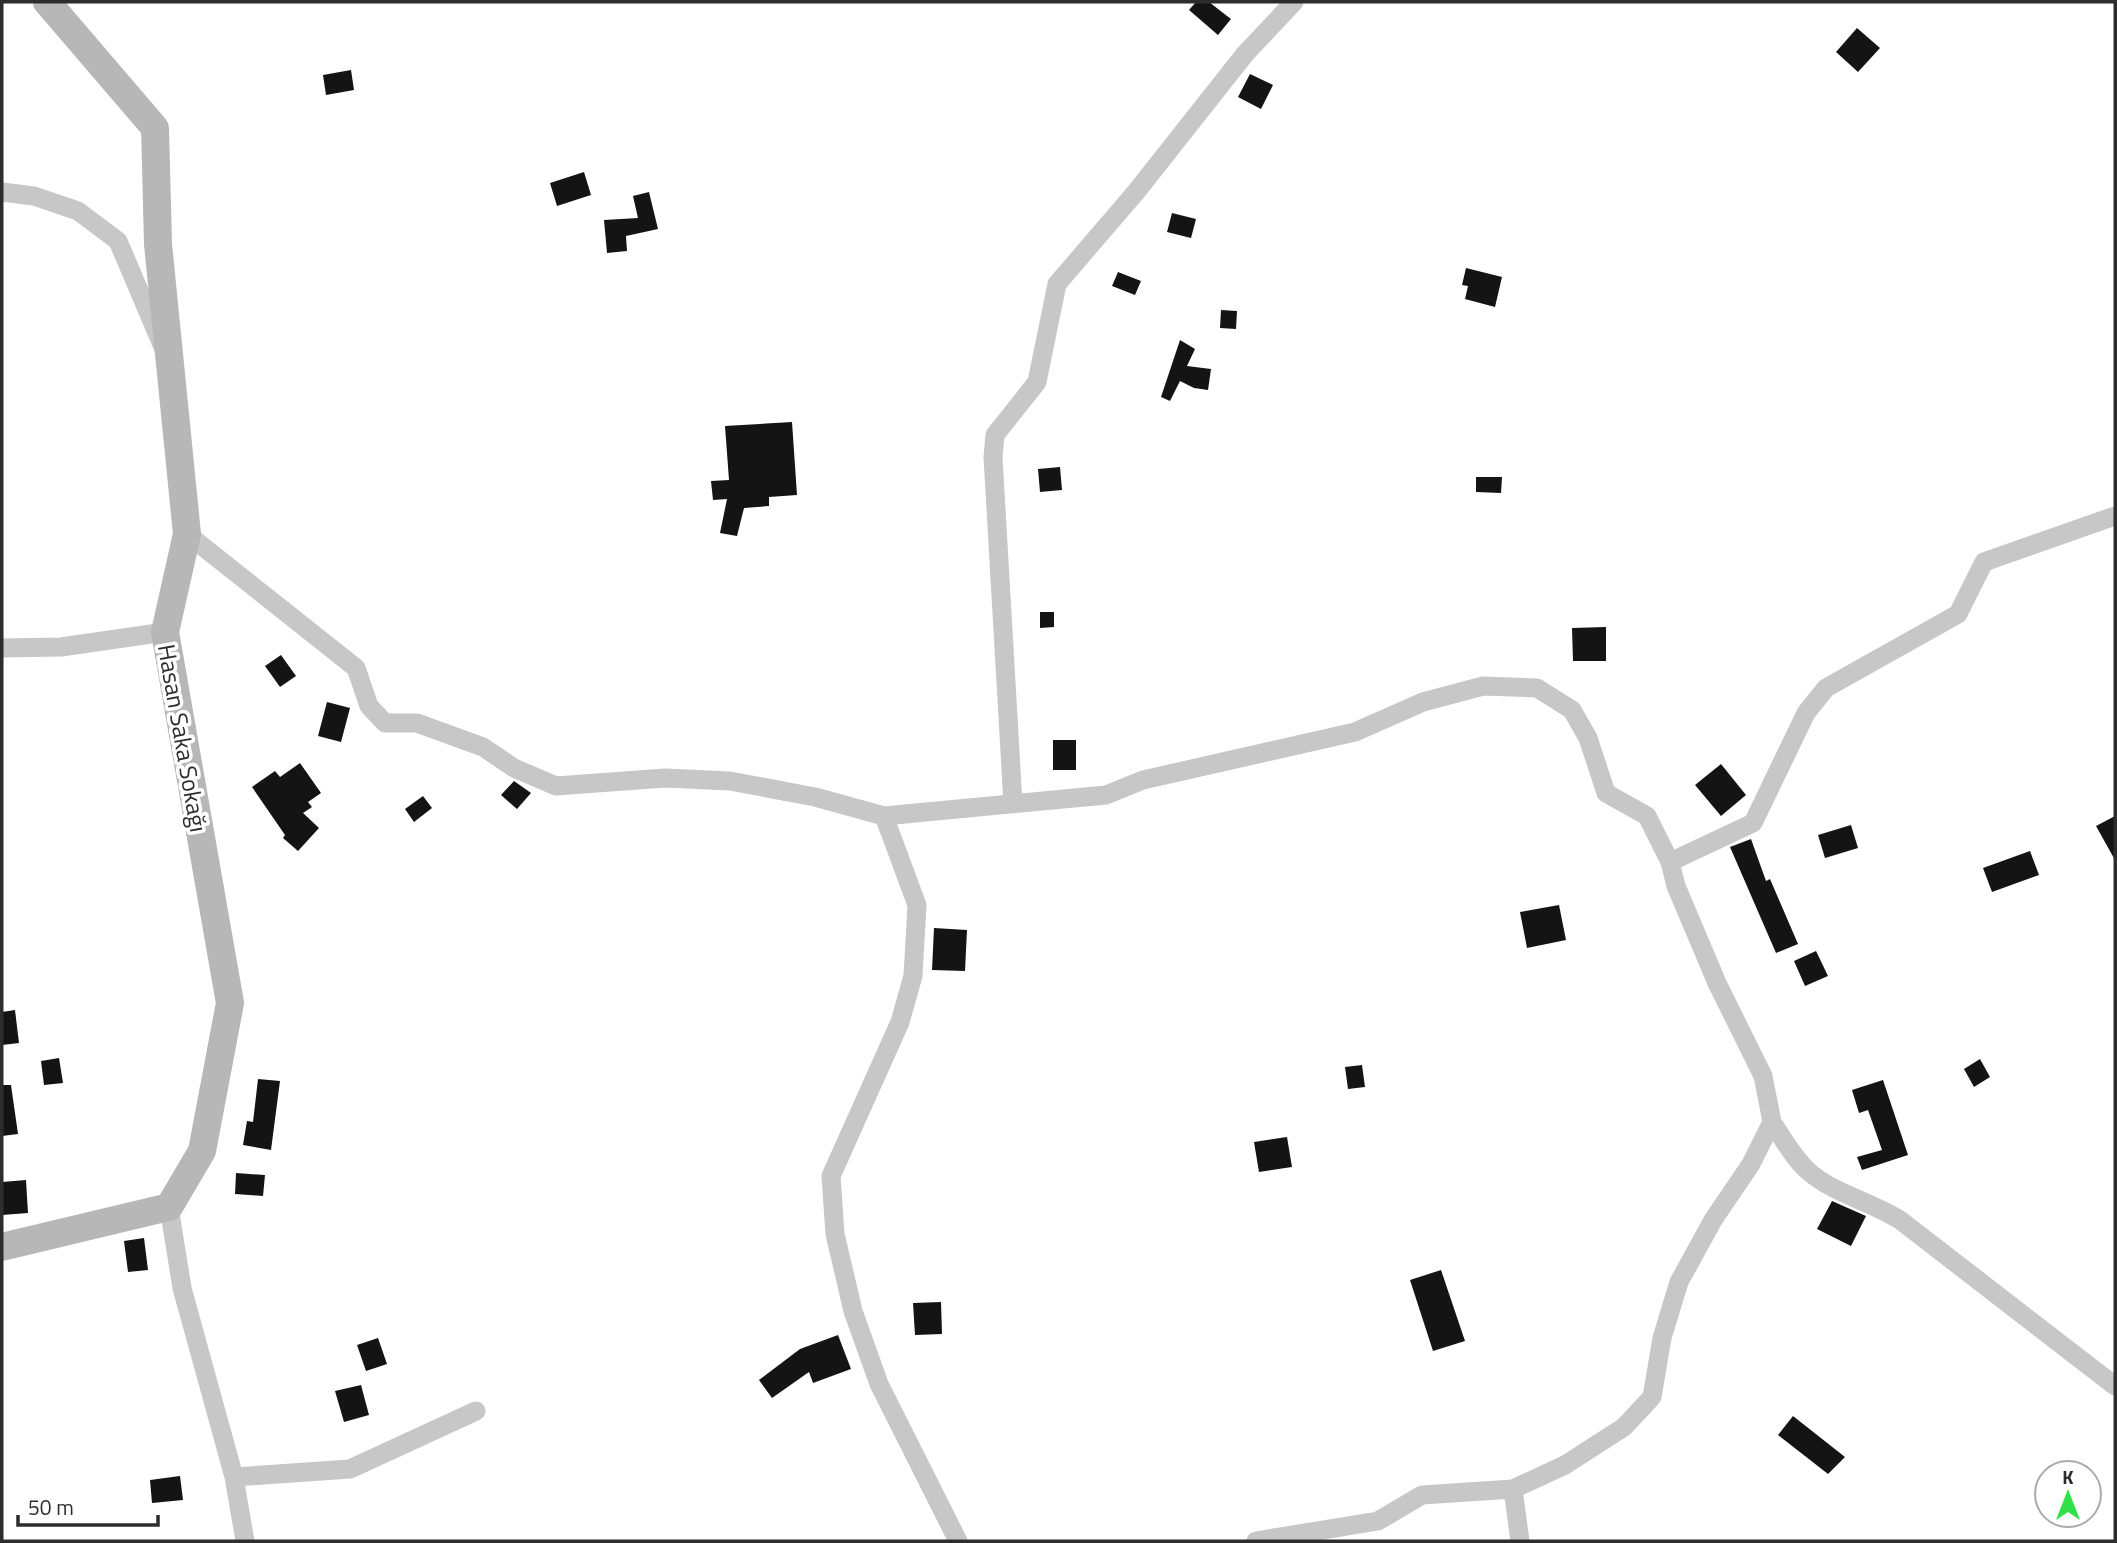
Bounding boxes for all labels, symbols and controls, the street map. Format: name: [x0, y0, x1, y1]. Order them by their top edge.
street label: Hasan Saka Sokağı: [149, 641, 217, 835]
north arrow: [2033, 1459, 2103, 1529]
text: K: [2062, 1462, 2074, 1491]
scale bar: [18, 1484, 158, 1528]
text: 50 m: [28, 1491, 74, 1523]

